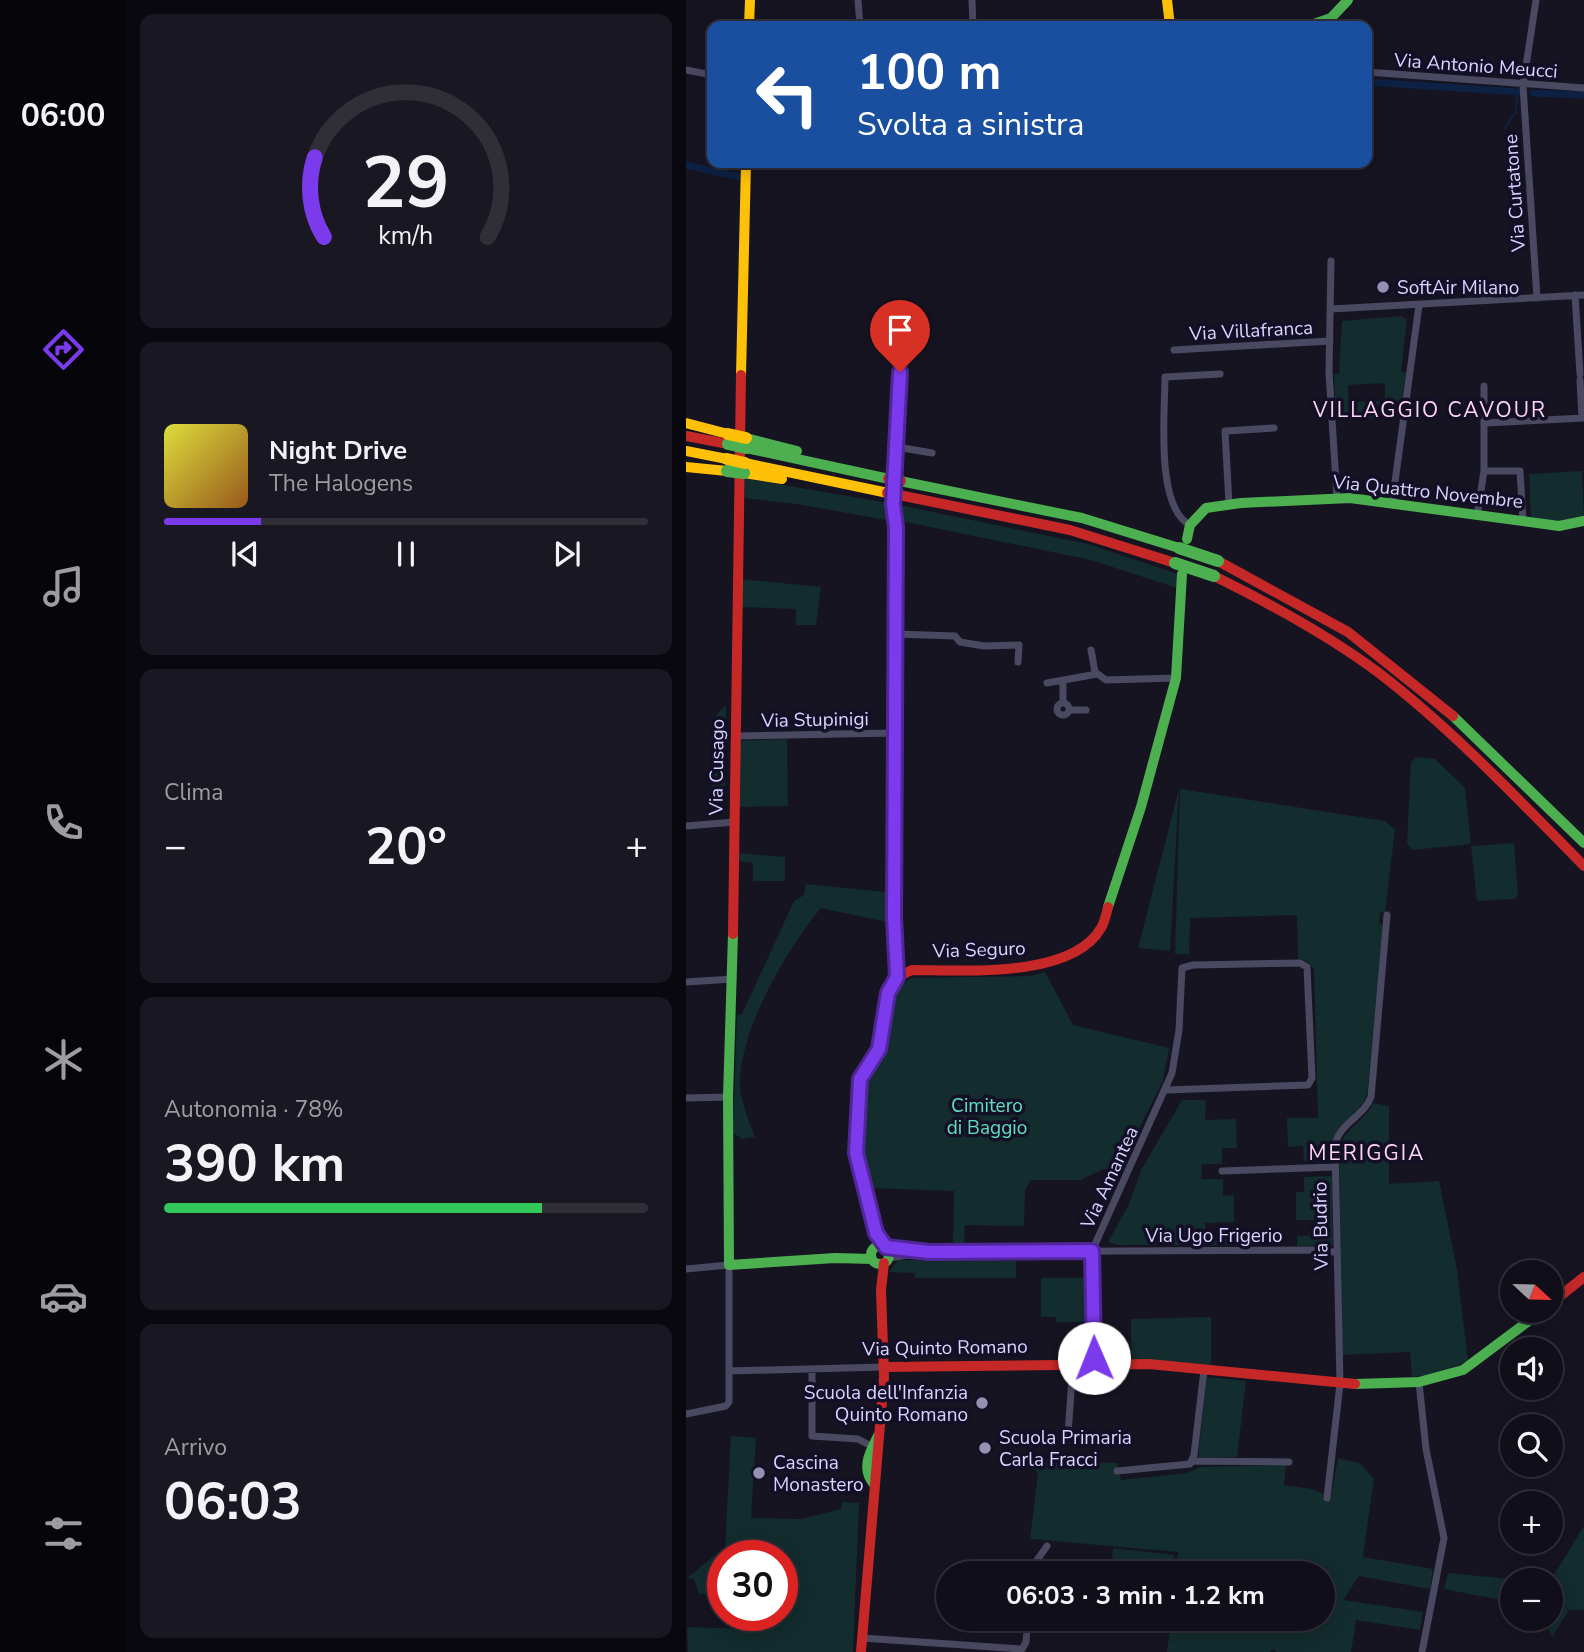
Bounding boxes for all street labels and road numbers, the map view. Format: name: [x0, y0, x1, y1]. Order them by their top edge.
street label: Via Antonio Meucci: [1392, 47, 1558, 85]
street label: Via Curtatone: [1498, 133, 1532, 254]
street label: Via Villafranca: [1187, 315, 1314, 347]
street label: Via Quattro Novembre: [1330, 469, 1524, 515]
street label: Via Stupinigi: [760, 706, 869, 734]
street label: Via Cusago: [703, 719, 731, 817]
street label: Via Seguro: [931, 935, 1026, 965]
street label: Via Amantea: [1074, 1122, 1145, 1234]
street label: Via Budrio: [1307, 1181, 1335, 1272]
street label: Via Ugo Frigerio: [1144, 1223, 1283, 1249]
street label: Via Quinto Romano: [861, 1334, 1028, 1362]

